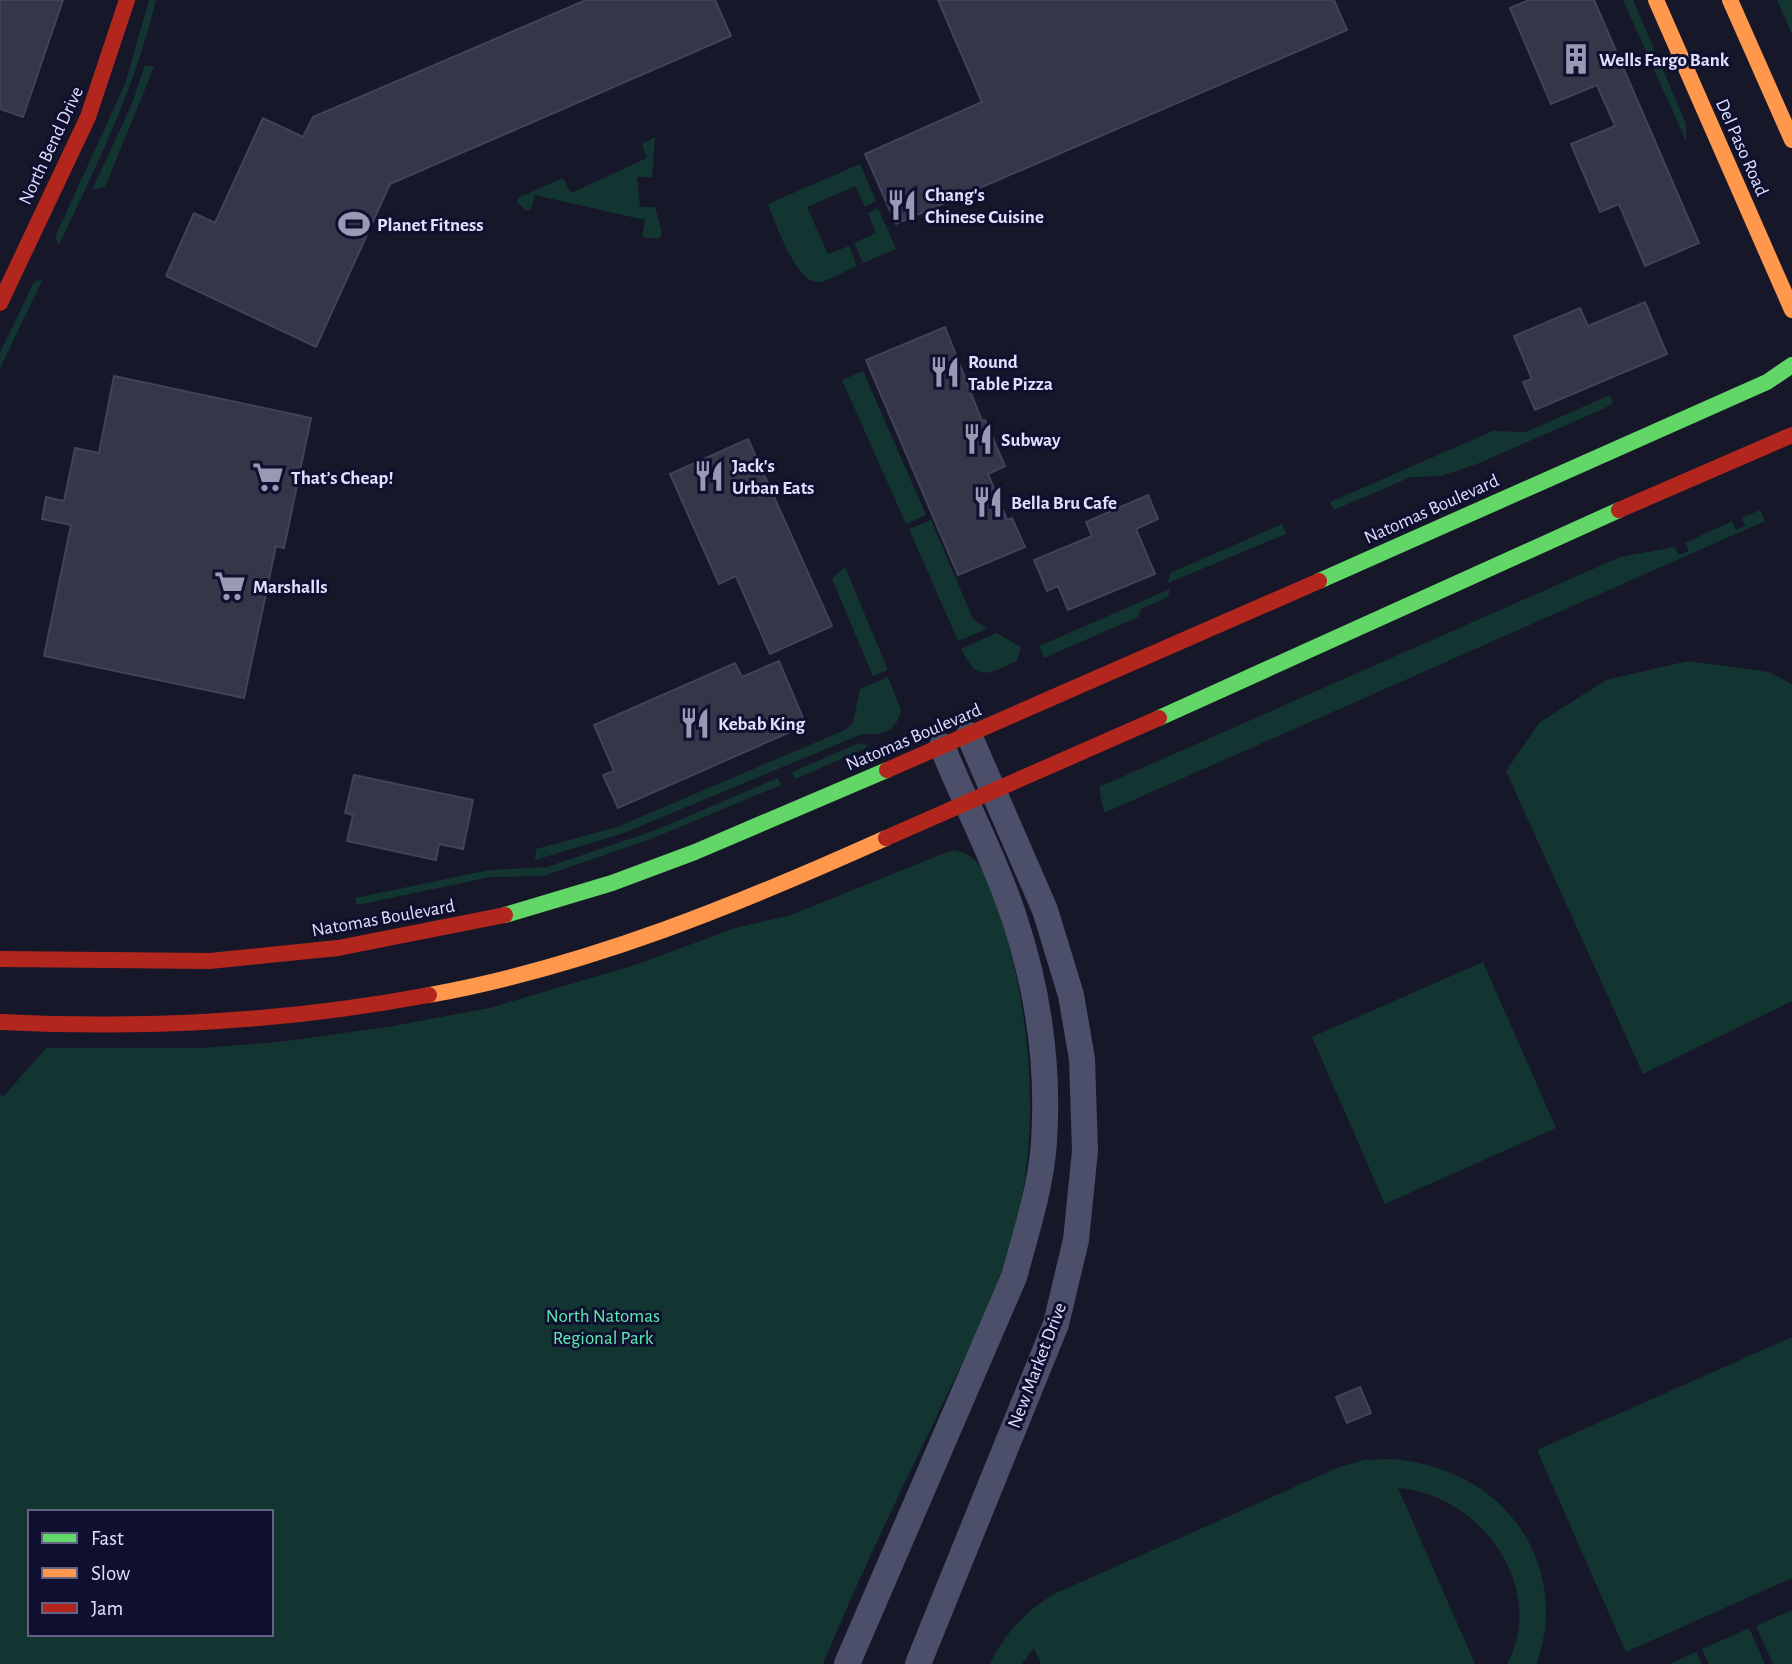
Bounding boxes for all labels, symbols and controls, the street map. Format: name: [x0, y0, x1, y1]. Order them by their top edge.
building icon: Wells Fargo Bank: [1559, 42, 1593, 76]
place label: Wells Fargo Bank: [1599, 51, 1730, 70]
street label: North Bend Drive: [16, 84, 87, 208]
street label: Del Paso Road: [1712, 96, 1772, 199]
place label: Chang's Chinese Cuisine: [925, 186, 1044, 227]
restaurant icon: Chang's Chinese Cuisine: [885, 188, 919, 222]
sports icon: Planet Fitness: [337, 207, 371, 241]
place label: Planet Fitness: [377, 216, 484, 235]
place label: Round Table Pizza: [968, 353, 1053, 394]
restaurant icon: Round Table Pizza: [928, 355, 962, 389]
restaurant icon: Subway: [961, 422, 995, 456]
place label: Subway: [1001, 431, 1061, 450]
place label: Jack's Urban Eats: [732, 457, 814, 498]
restaurant icon: Jack's Urban Eats: [692, 459, 726, 493]
supermarket icon: That’s Cheap!: [251, 460, 285, 494]
place label: That’s Cheap!: [291, 469, 393, 488]
street label: Natomas Boulevard: [1361, 471, 1502, 548]
restaurant icon: Bella Bru Cafe: [971, 485, 1005, 519]
place label: Bella Bru Cafe: [1011, 494, 1117, 513]
supermarket icon: Marshalls: [213, 569, 247, 603]
place label: Marshalls: [253, 578, 327, 597]
street label: Natomas Boulevard: [843, 700, 984, 774]
restaurant icon: Kebab King: [678, 706, 712, 740]
place label: Kebab King: [718, 715, 806, 734]
street label: Natomas Boulevard: [310, 896, 457, 940]
street label: New Market Drive: [1005, 1300, 1070, 1431]
park label: North Natomas Regional Park: [546, 1307, 660, 1348]
legend: [28, 1510, 273, 1636]
text: Fast: [91, 1528, 124, 1549]
text: Slow: [91, 1563, 130, 1584]
text: Jam: [91, 1598, 123, 1619]

